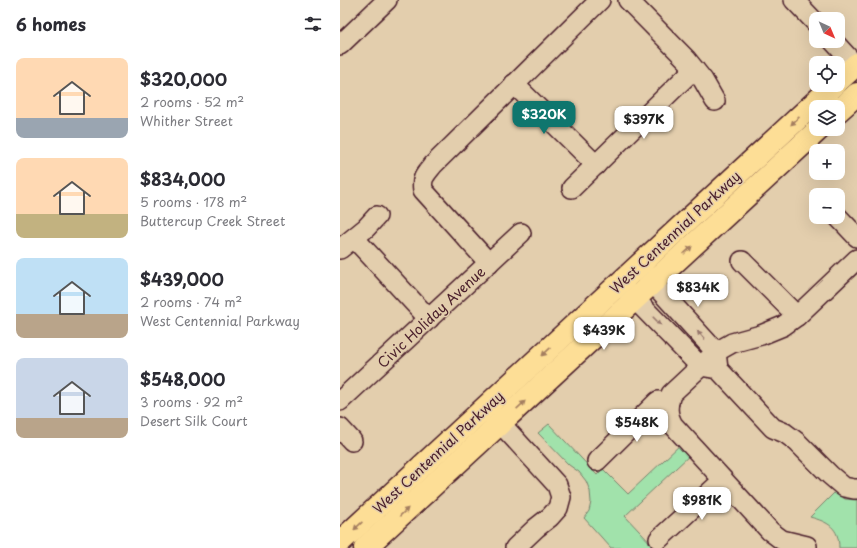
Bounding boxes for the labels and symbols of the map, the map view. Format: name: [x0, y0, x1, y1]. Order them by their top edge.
north arrow: [809, 12, 845, 48]
pin: $320K: [516, 101, 572, 135]
pin: $397K: [616, 106, 672, 140]
one-way arrow: [790, 116, 800, 126]
street label: West Centennial Parkway: [605, 166, 745, 298]
one-way arrow: [683, 246, 693, 255]
street label: Civic Holiday Avenue: [372, 261, 490, 373]
pin: $834K: [670, 274, 726, 308]
pin: $439K: [576, 317, 632, 351]
one-way arrow: [652, 317, 662, 326]
one-way arrow: [696, 330, 706, 340]
one-way arrow: [541, 347, 551, 357]
street label: West Centennial Parkway: [368, 386, 508, 518]
one-way arrow: [516, 401, 525, 410]
pin: $548K: [609, 409, 665, 443]
pin: $981K: [674, 487, 730, 521]
one-way arrow: [399, 507, 409, 517]
one-way arrow: [352, 521, 363, 530]

